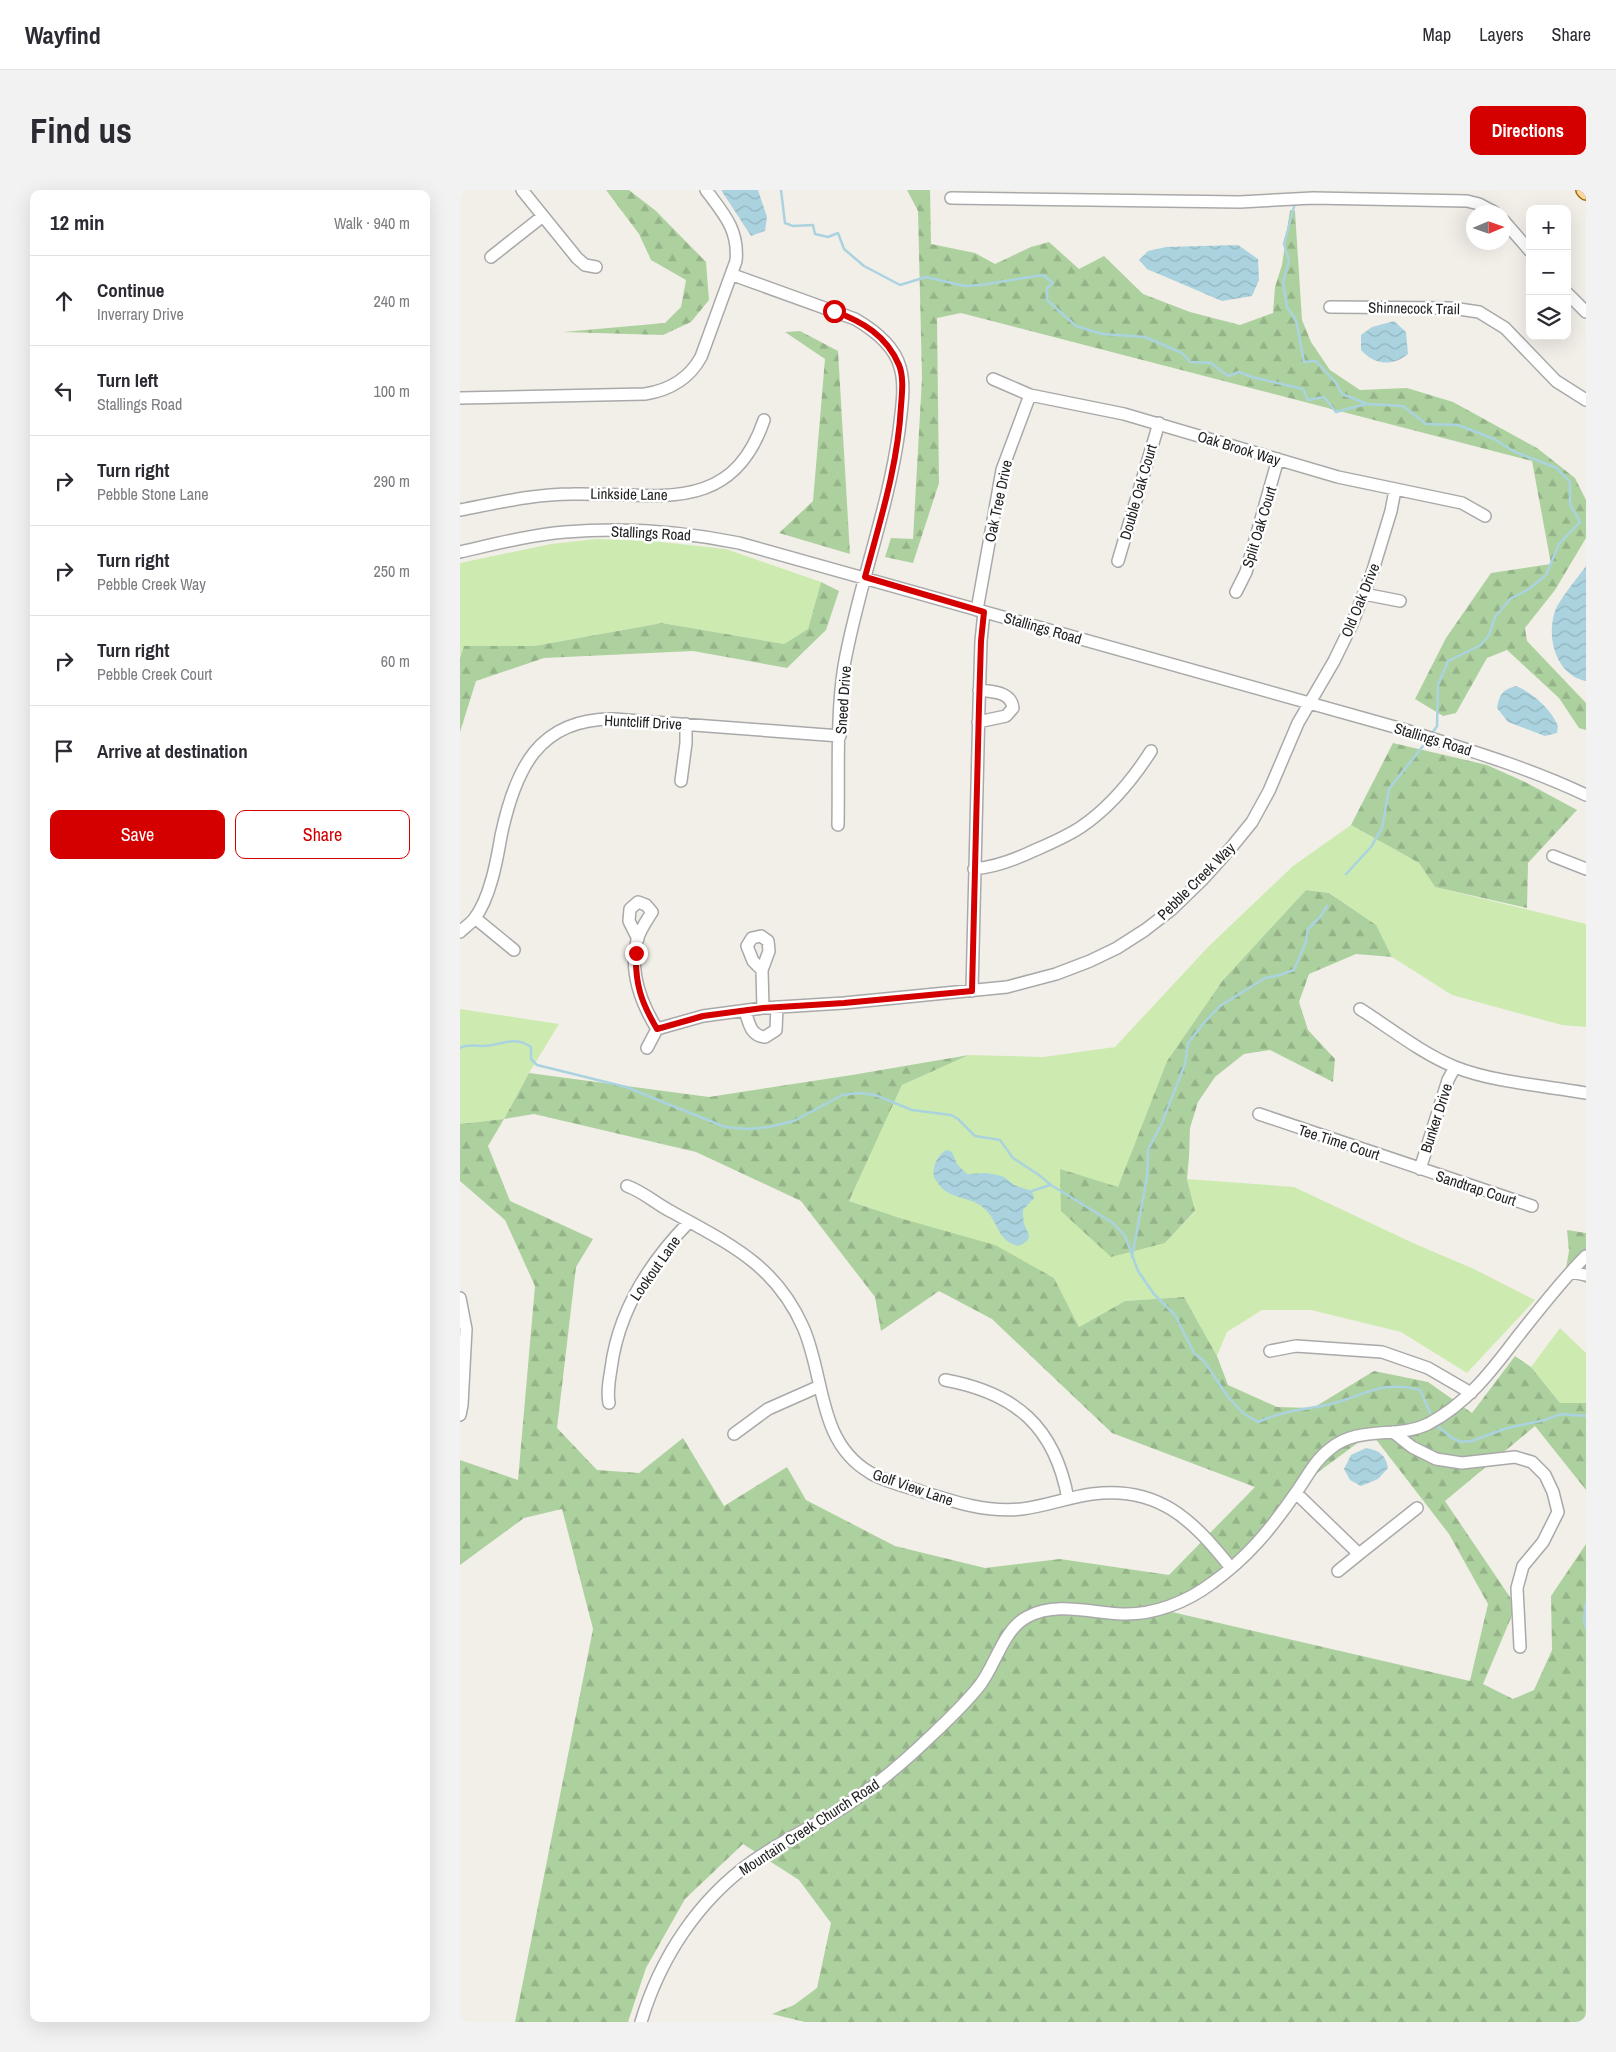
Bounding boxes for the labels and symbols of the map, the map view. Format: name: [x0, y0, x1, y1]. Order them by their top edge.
north arrow: [1466, 205, 1511, 250]
street label: Shinnecock Trail: [1368, 297, 1460, 319]
route start: [823, 300, 846, 323]
street label: Oak Brook Way: [1195, 425, 1284, 471]
street label: Double Oak Court: [1114, 441, 1162, 542]
street label: Oak Tree Drive: [979, 458, 1017, 544]
street label: Linkside Lane: [590, 483, 668, 505]
street label: Split Oak Court: [1237, 483, 1282, 570]
street label: Stallings Road: [611, 520, 691, 546]
street label: Old Oak Drive: [1336, 560, 1384, 640]
street label: Stallings Road: [1002, 607, 1084, 649]
street label: Sneed Drive: [830, 665, 856, 735]
street label: Huntcliff Drive: [604, 709, 683, 735]
street label: Stallings Road: [1392, 717, 1474, 761]
street label: Pebble Creek Way: [1152, 837, 1240, 925]
route end: [625, 942, 648, 965]
street label: Bunker Drive: [1415, 1080, 1457, 1155]
street label: Tee Time Court: [1296, 1119, 1383, 1165]
street label: Sandtrap Court: [1433, 1165, 1519, 1211]
street label: Lookout Lane: [625, 1231, 685, 1305]
street label: Golf View Lane: [870, 1463, 956, 1511]
street label: Mountain Creek Church Road: [735, 1774, 883, 1880]

